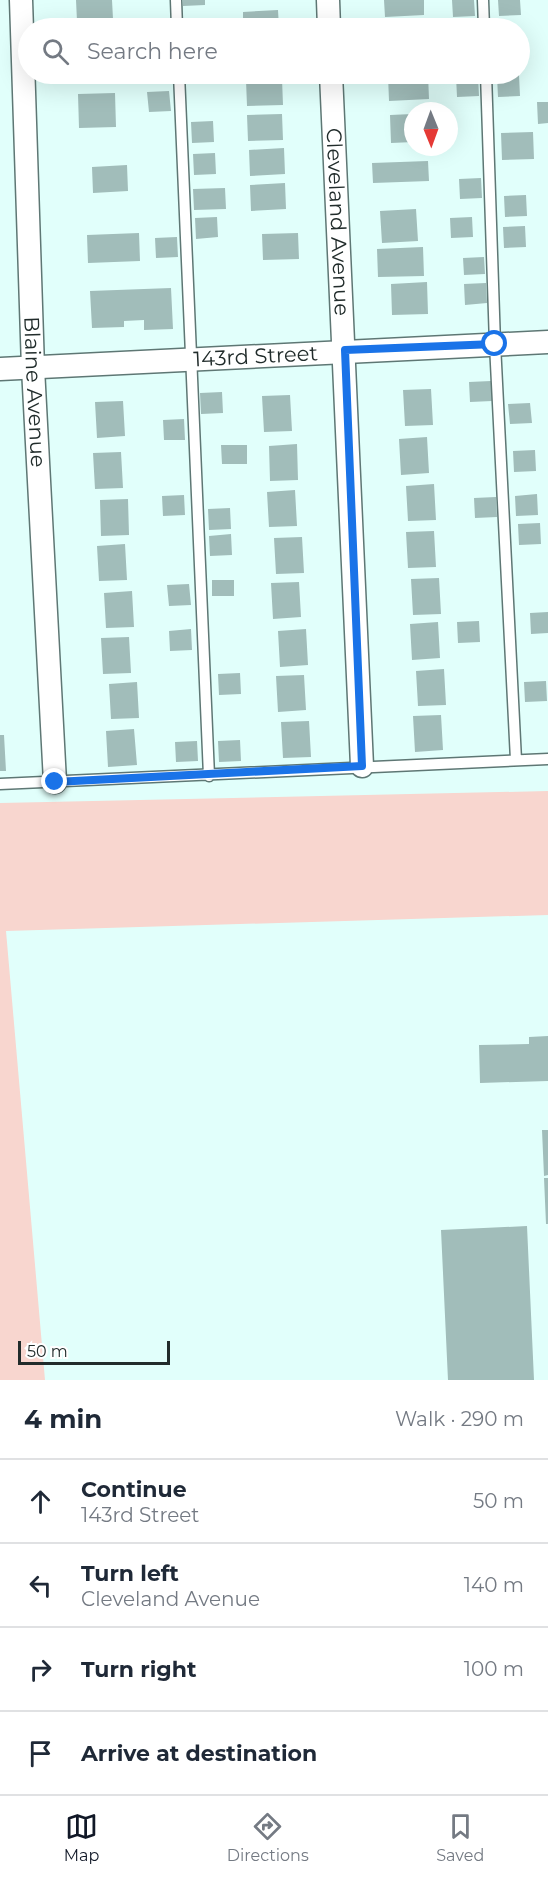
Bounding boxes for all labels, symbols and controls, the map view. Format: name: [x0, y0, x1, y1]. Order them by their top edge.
search box: [18, 18, 530, 84]
icon: search: [39, 35, 72, 68]
text: Search here: [87, 38, 218, 65]
north arrow: [404, 102, 458, 156]
street label: Cleveland Avenue: [321, 127, 355, 316]
street label: Blaine Avenue: [19, 316, 51, 468]
route start: [481, 330, 507, 356]
street label: 143rd Street: [193, 340, 318, 371]
route end: [41, 768, 67, 794]
scale bar: [18, 1338, 170, 1366]
text: 50 m: [27, 1342, 68, 1361]
text: 4 min: [24, 1403, 102, 1435]
text: Walk · 290 m: [395, 1407, 524, 1431]
text: Continue: [81, 1476, 187, 1503]
icon: ahead: [24, 1485, 57, 1518]
text: 50 m: [473, 1489, 524, 1513]
text: 143rd Street: [81, 1503, 199, 1527]
text: Turn left: [81, 1560, 179, 1587]
icon: left: [24, 1569, 57, 1602]
text: 140 m: [464, 1573, 524, 1597]
text: Cleveland Avenue: [81, 1587, 260, 1611]
icon: right: [24, 1653, 57, 1686]
text: Turn right: [81, 1656, 196, 1683]
text: 100 m: [464, 1657, 524, 1681]
icon: arrive: [24, 1737, 57, 1770]
text: Arrive at destination: [81, 1740, 317, 1767]
tab: Map: [64, 1810, 99, 1865]
tab: Directions: [227, 1810, 309, 1865]
tab: Saved: [436, 1810, 484, 1865]

